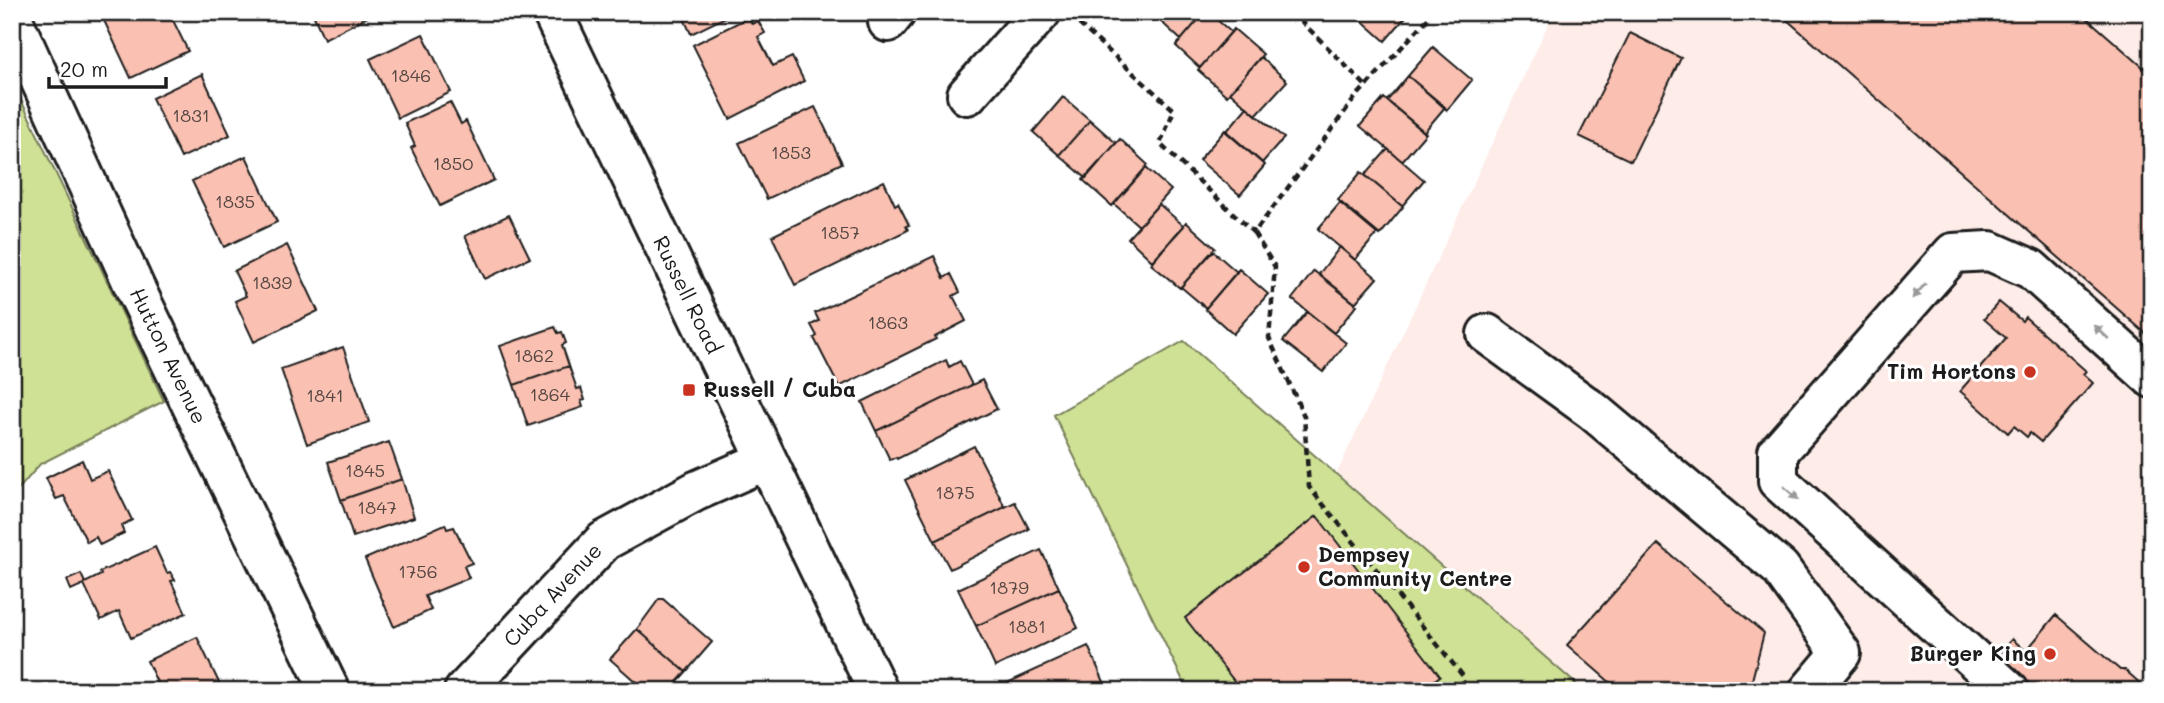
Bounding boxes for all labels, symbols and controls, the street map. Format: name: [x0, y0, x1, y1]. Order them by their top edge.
scale bar: [49, 46, 166, 90]
text: 20 m: [60, 55, 108, 82]
house number: 1846: [391, 63, 431, 87]
house number: 1831: [172, 103, 210, 127]
house number: 1853: [771, 140, 811, 164]
house number: 1850: [433, 151, 473, 175]
house number: 1835: [215, 189, 255, 213]
house number: 1857: [820, 220, 860, 244]
street label: Russell Road: [648, 231, 729, 358]
house number: 1839: [252, 270, 292, 294]
one-way arrow: [1911, 282, 1927, 300]
street label: Hutton Avenue: [125, 283, 214, 428]
house number: 1863: [868, 310, 908, 334]
one-way arrow: [2093, 325, 2110, 341]
house number: 1862: [514, 343, 554, 367]
place label: Tim Hortons: [1887, 357, 2016, 384]
marker: Tim Hortons: [2022, 364, 2038, 380]
place label: Russell / Cuba: [703, 375, 856, 402]
house number: 1864: [530, 382, 571, 406]
marker: Russell / Cuba: [681, 382, 697, 398]
house number: 1841: [306, 383, 344, 407]
house number: 1845: [345, 458, 385, 482]
house number: 1875: [935, 480, 975, 504]
one-way arrow: [1782, 485, 1800, 501]
house number: 1847: [357, 495, 397, 519]
street label: Cuba Avenue: [497, 536, 607, 652]
place label: Dempsey Community Centre: [1318, 540, 1512, 592]
house number: 1756: [398, 559, 438, 583]
marker: Dempsey Community Centre: [1296, 559, 1312, 575]
house number: 1879: [989, 575, 1029, 599]
house number: 1881: [1008, 614, 1046, 638]
place label: Burger King: [1910, 639, 2036, 666]
marker: Burger King: [2042, 646, 2058, 662]

